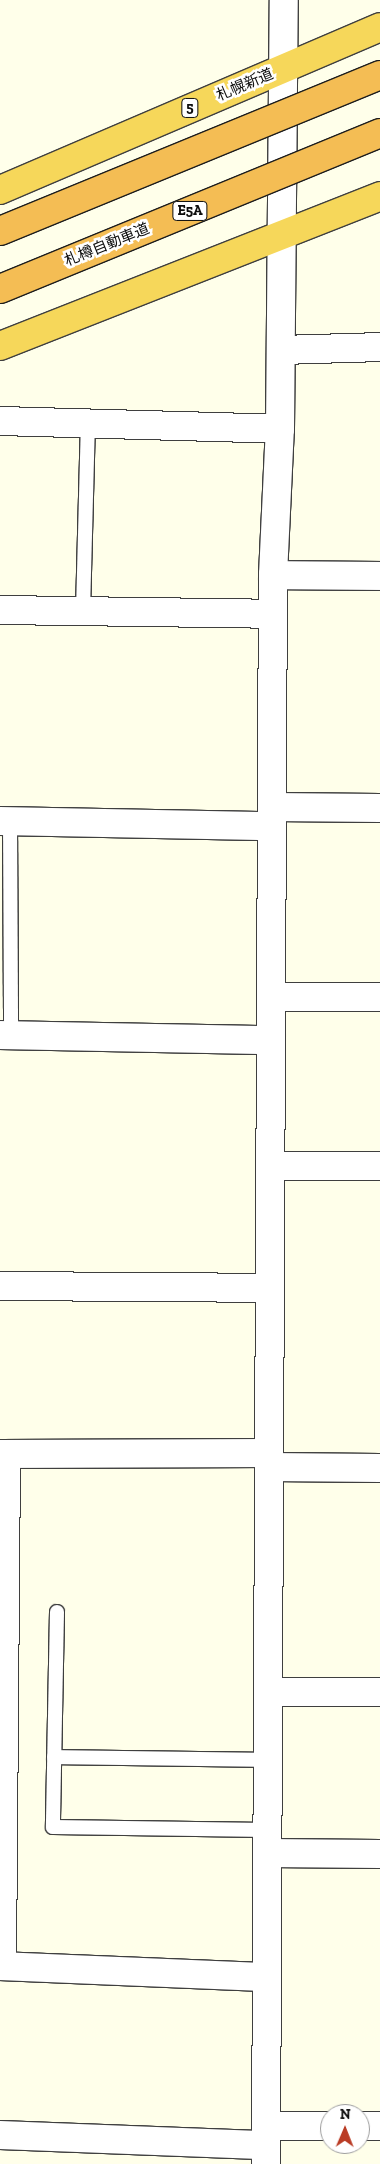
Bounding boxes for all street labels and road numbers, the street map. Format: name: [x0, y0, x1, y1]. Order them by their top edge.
street label: 札幌新道: [214, 65, 276, 105]
road number: 5: [181, 96, 199, 120]
road number: E5A: [171, 200, 209, 222]
street label: 札樽自動車道: [62, 220, 152, 270]

